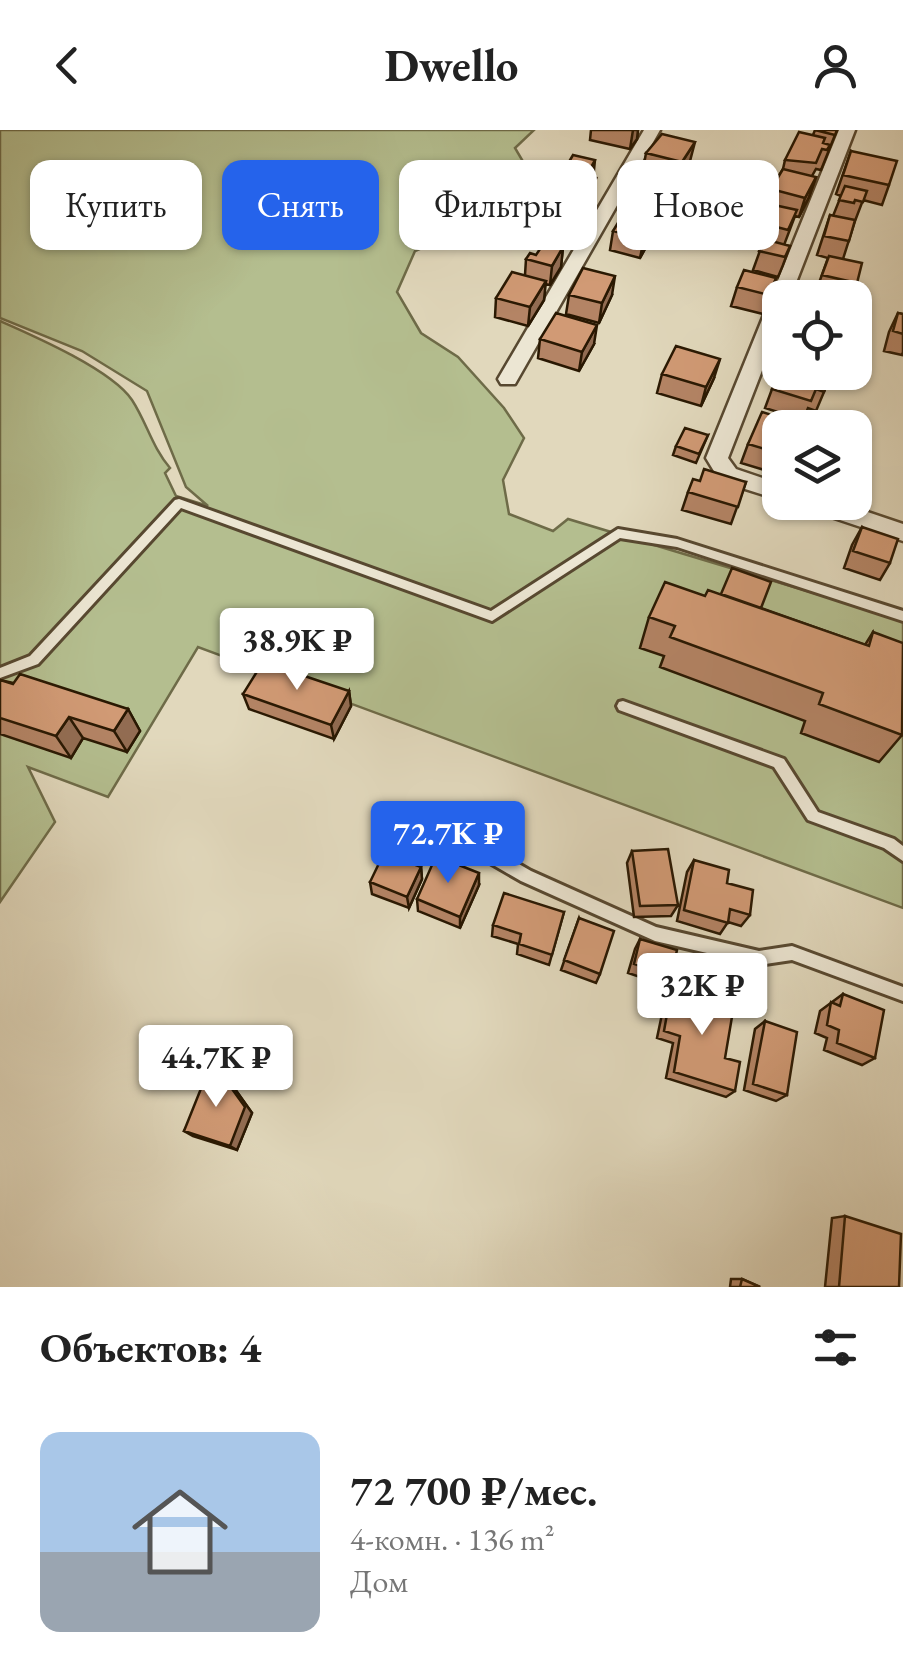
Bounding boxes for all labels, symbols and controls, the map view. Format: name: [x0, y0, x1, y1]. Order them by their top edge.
text: Dwello: [385, 36, 518, 94]
icon: back: [40, 38, 95, 93]
icon: person: [808, 38, 863, 93]
chip: Купить: [30, 160, 202, 250]
chip: Снять: [222, 160, 379, 250]
chip: Фильтры: [399, 160, 597, 250]
chip: Новое: [617, 160, 779, 250]
map controls: [762, 280, 872, 520]
button: locate: [762, 280, 872, 390]
button: layers: [762, 410, 872, 520]
pin: 38.9K ₽: [205, 608, 389, 693]
text: 38.9K ₽: [242, 619, 352, 661]
pin: 72.7K ₽: [356, 801, 540, 886]
text: 72.7K ₽: [393, 812, 503, 854]
pin: 32K ₽: [632, 953, 772, 1038]
text: 32K ₽: [659, 964, 745, 1006]
pin: 44.7K ₽: [124, 1025, 308, 1110]
text: 44.7K ₽: [161, 1036, 271, 1078]
text: Объектов: 4: [40, 1320, 261, 1375]
icon: filters: [808, 1320, 863, 1375]
text: 72 700 ₽/мес.: [350, 1463, 597, 1518]
icon: home: [120, 1472, 240, 1592]
text: 4-комн. · 136 m²: [350, 1518, 555, 1560]
text: Дом: [350, 1560, 408, 1602]

